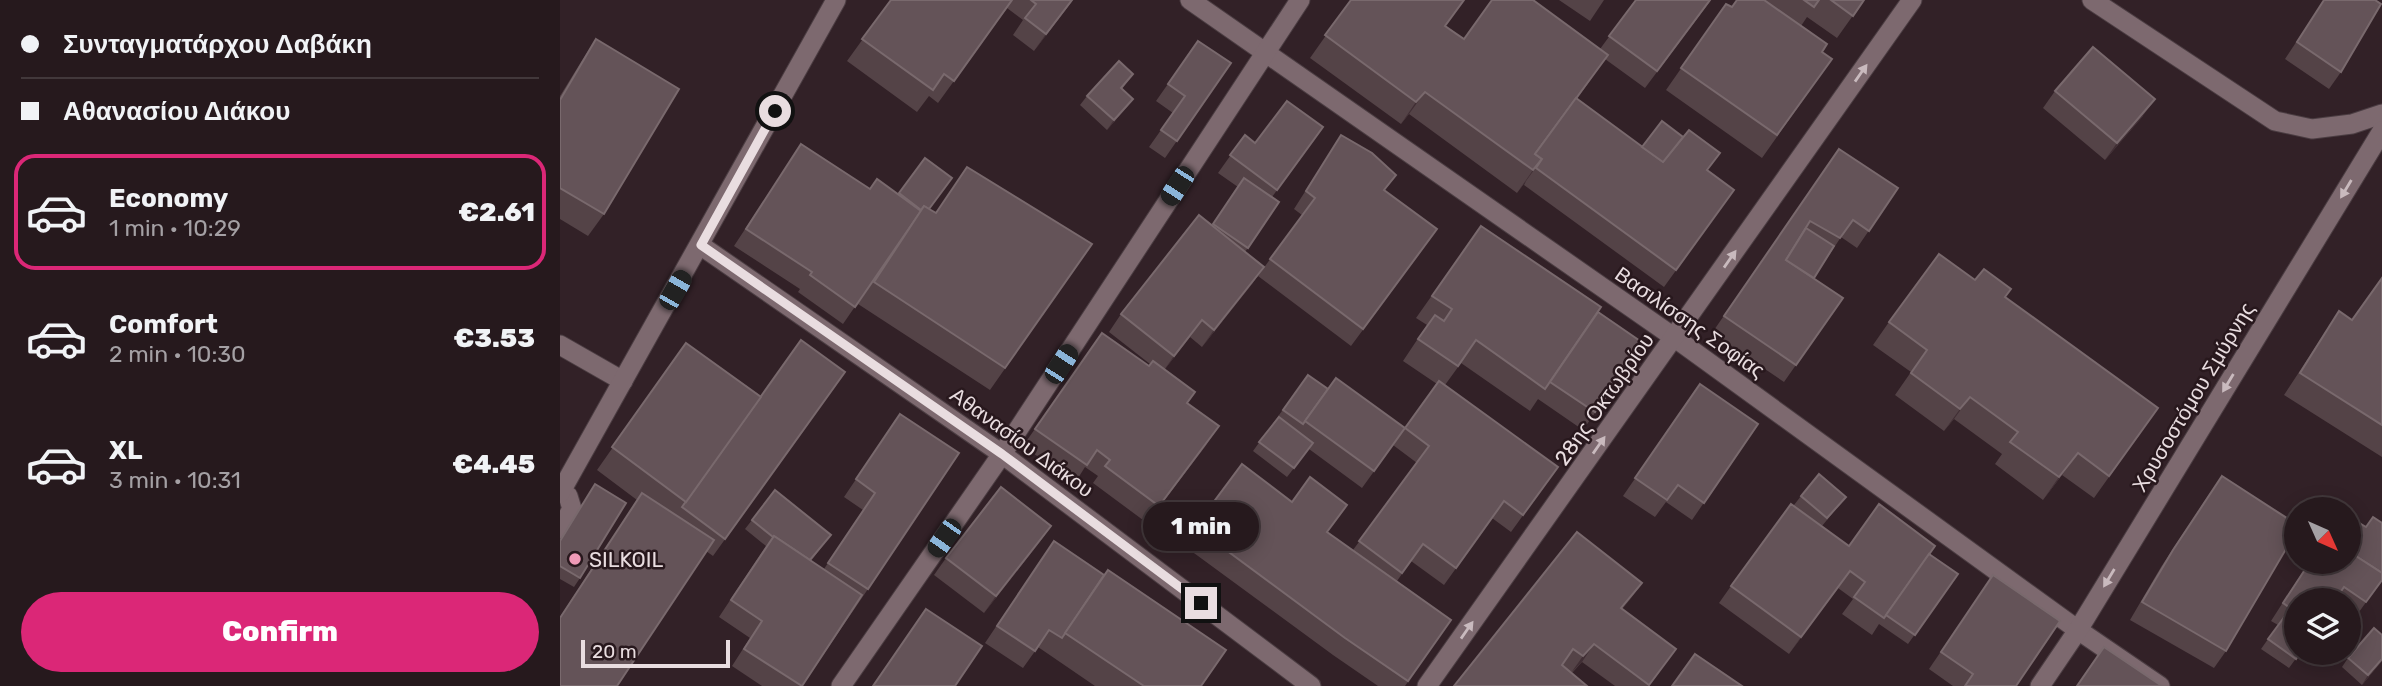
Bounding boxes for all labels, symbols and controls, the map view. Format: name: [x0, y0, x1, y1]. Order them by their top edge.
text: Συνταγματάρχου Δαβάκη: [63, 29, 372, 60]
one-way arrow: [1854, 64, 1868, 82]
route start: [759, 95, 791, 127]
text: Αθανασίου Διάκου: [63, 96, 290, 127]
car: [1157, 163, 1198, 209]
one-way arrow: [2340, 180, 2353, 199]
icon: car: [25, 181, 88, 244]
text: Economy: [109, 183, 228, 214]
text: €2.61: [458, 197, 535, 228]
text: 1 min · 10:29: [109, 214, 241, 242]
one-way arrow: [1723, 250, 1737, 268]
street label: Βασιλίσσης Σοφίας: [1610, 261, 1770, 383]
car: [656, 267, 695, 313]
street label: Χρυσοστόμου Σμύρνης: [2127, 298, 2259, 496]
icon: car: [25, 307, 88, 370]
text: Comfort: [109, 309, 218, 340]
text: €3.53: [453, 323, 535, 354]
street label: 28ης Οκτωβρίου: [1549, 328, 1659, 470]
text: 2 min · 10:30: [109, 340, 246, 368]
car: [1041, 341, 1082, 387]
one-way arrow: [2222, 374, 2234, 393]
street label: Αθανασίου Διάκου: [946, 382, 1098, 502]
icon: car: [25, 433, 88, 496]
text: XL: [109, 435, 142, 466]
one-way arrow: [1592, 436, 1606, 454]
text: €4.45: [452, 449, 535, 480]
text: 3 min · 10:31: [109, 466, 241, 494]
north arrow: [2284, 497, 2361, 574]
map controls: [2284, 497, 2361, 665]
callout: 1 min: [1143, 502, 1259, 550]
text: 1 min: [1171, 512, 1231, 540]
car: [924, 515, 965, 561]
place label: SILKOIL: [589, 547, 663, 572]
marker: SILKOIL: [567, 551, 583, 567]
one-way arrow: [2103, 568, 2116, 587]
route end: [1185, 587, 1217, 619]
button: layers: [2284, 588, 2361, 665]
button: Confirm: [21, 592, 539, 672]
one-way arrow: [1460, 621, 1474, 639]
scale bar: [581, 637, 730, 669]
text: 20 m: [592, 640, 637, 663]

